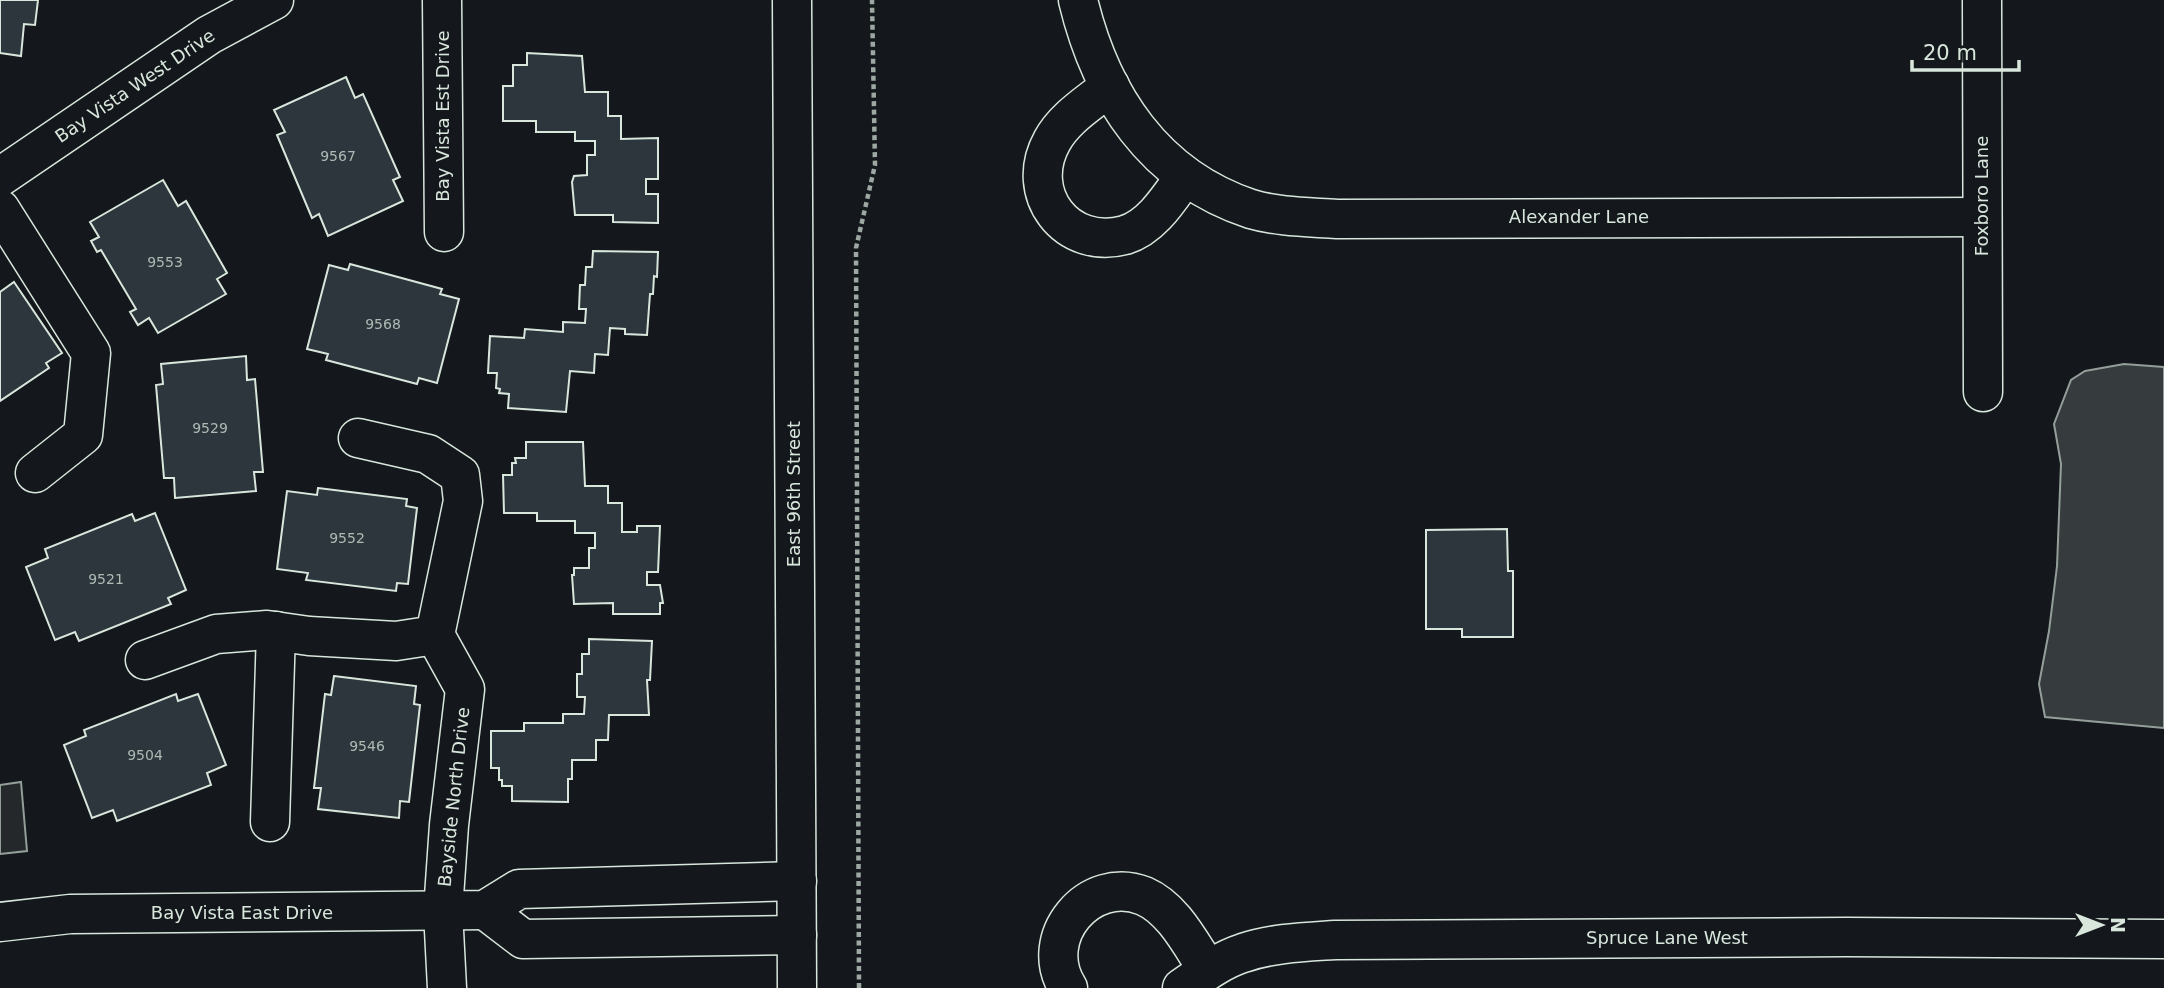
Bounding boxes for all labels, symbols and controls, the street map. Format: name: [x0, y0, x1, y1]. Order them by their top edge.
street label: Bay Vista West Drive: [51, 24, 218, 147]
scale bar: [1912, 28, 2019, 72]
street label: Bay Vista Est Drive: [432, 30, 453, 202]
text: 20 m: [1923, 41, 1977, 65]
street label: Foxboro Lane: [1971, 136, 1992, 256]
house number: 9567: [320, 148, 356, 164]
street label: Alexander Lane: [1509, 206, 1649, 227]
house number: 9553: [147, 254, 183, 270]
house number: 9568: [365, 316, 401, 332]
house number: 9529: [192, 420, 228, 436]
street label: East 96th Street: [783, 421, 804, 567]
house number: 9552: [329, 530, 365, 546]
house number: 9521: [88, 571, 124, 587]
street label: Bayside North Drive: [434, 706, 473, 888]
house number: 9546: [349, 738, 385, 754]
house number: 9504: [127, 747, 163, 763]
north arrow: [2066, 890, 2136, 960]
street label: Bay Vista East Drive: [151, 902, 333, 923]
text: N: [2107, 917, 2129, 933]
street label: Spruce Lane West: [1586, 927, 1748, 948]

